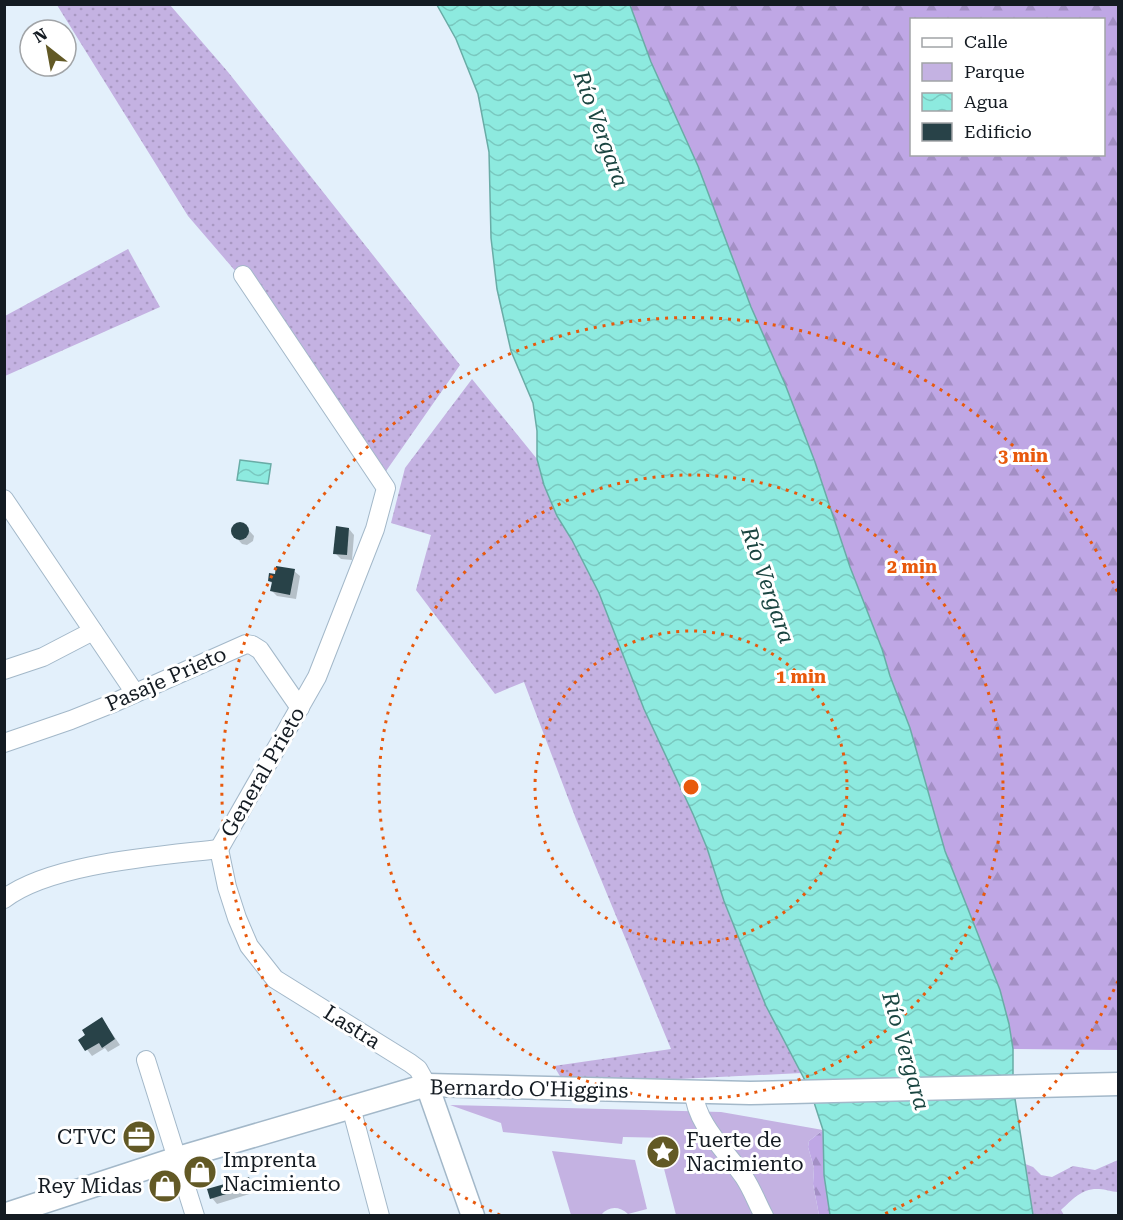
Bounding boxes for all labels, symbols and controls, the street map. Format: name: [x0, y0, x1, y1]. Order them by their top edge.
north arrow: [18, 18, 78, 78]
legend: [910, 18, 1105, 156]
text: N: [30, 24, 51, 47]
text: Calle: [964, 31, 1008, 52]
text: Parque: [964, 61, 1025, 82]
water label: Río Vergara: [568, 67, 634, 190]
text: Agua: [964, 91, 1008, 112]
text: Edificio: [964, 121, 1032, 142]
text: 3 min: [998, 445, 1048, 466]
water label: Río Vergara: [736, 522, 800, 647]
text: 2 min: [887, 556, 937, 577]
street label: Pasaje Prieto: [102, 642, 230, 716]
text: 1 min: [776, 666, 826, 687]
street label: General Prieto: [216, 703, 310, 841]
centre of rings: [681, 777, 701, 797]
water label: Río Vergara: [877, 988, 935, 1113]
street label: Lastra: [319, 1000, 385, 1054]
street label: Bernardo O'Higgins: [429, 1075, 629, 1103]
office icon: CTVC: [121, 1119, 157, 1155]
place label: CTVC: [57, 1125, 116, 1149]
place label: Fuerte de Nacimiento: [686, 1128, 804, 1176]
place icon: Fuerte de Nacimiento: [645, 1134, 681, 1170]
place label: Imprenta Nacimiento: [223, 1148, 341, 1196]
shop icon: Imprenta Nacimiento: [182, 1154, 218, 1190]
shop icon: Rey Midas: [147, 1168, 183, 1204]
place label: Rey Midas: [37, 1174, 142, 1198]

